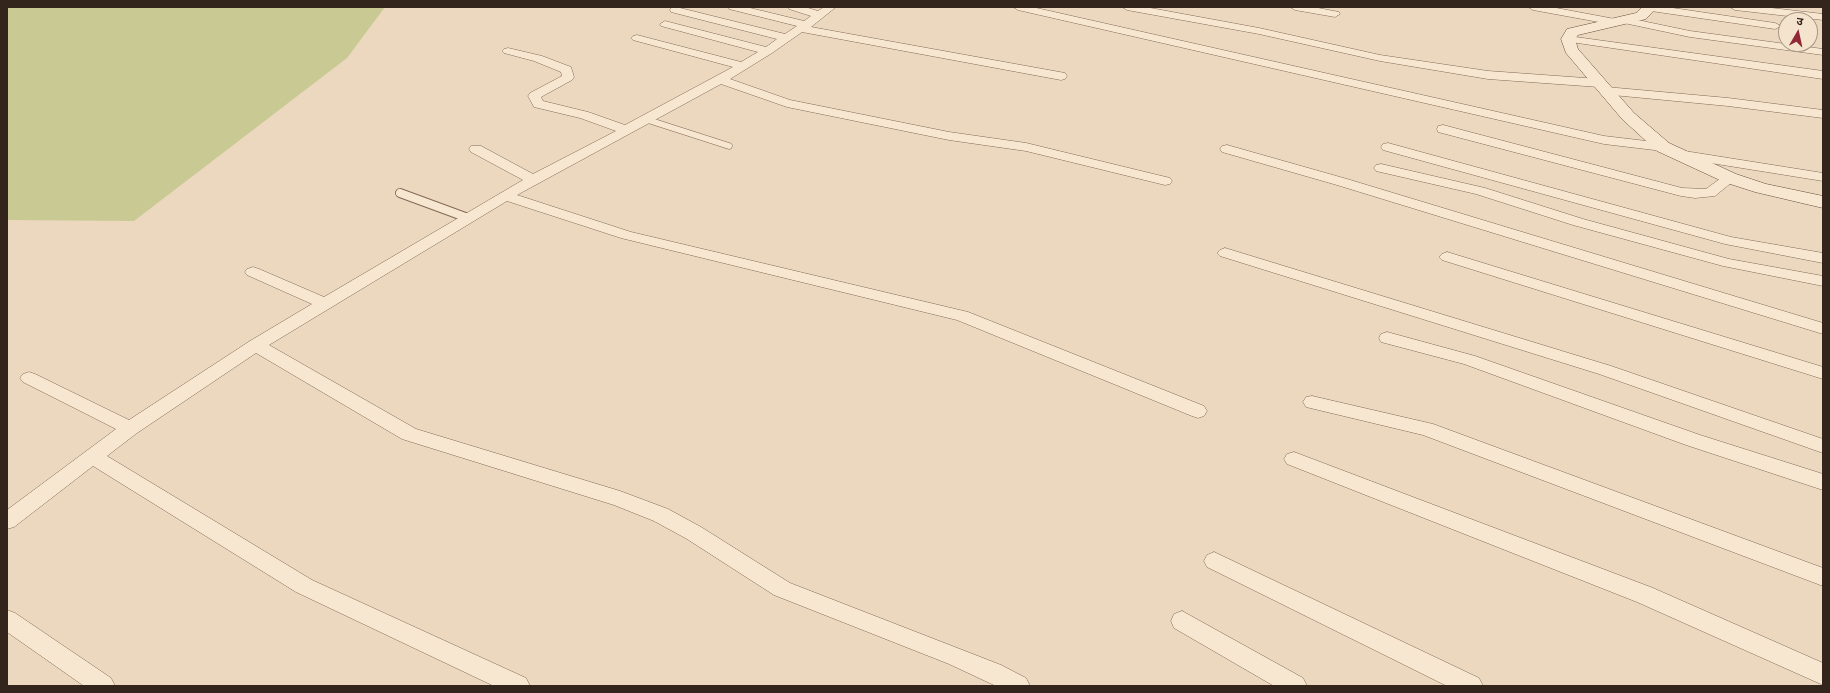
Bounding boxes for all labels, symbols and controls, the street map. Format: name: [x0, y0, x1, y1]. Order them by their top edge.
north arrow: [1778, 12, 1818, 52]
text: उ: [1795, 14, 1804, 29]

